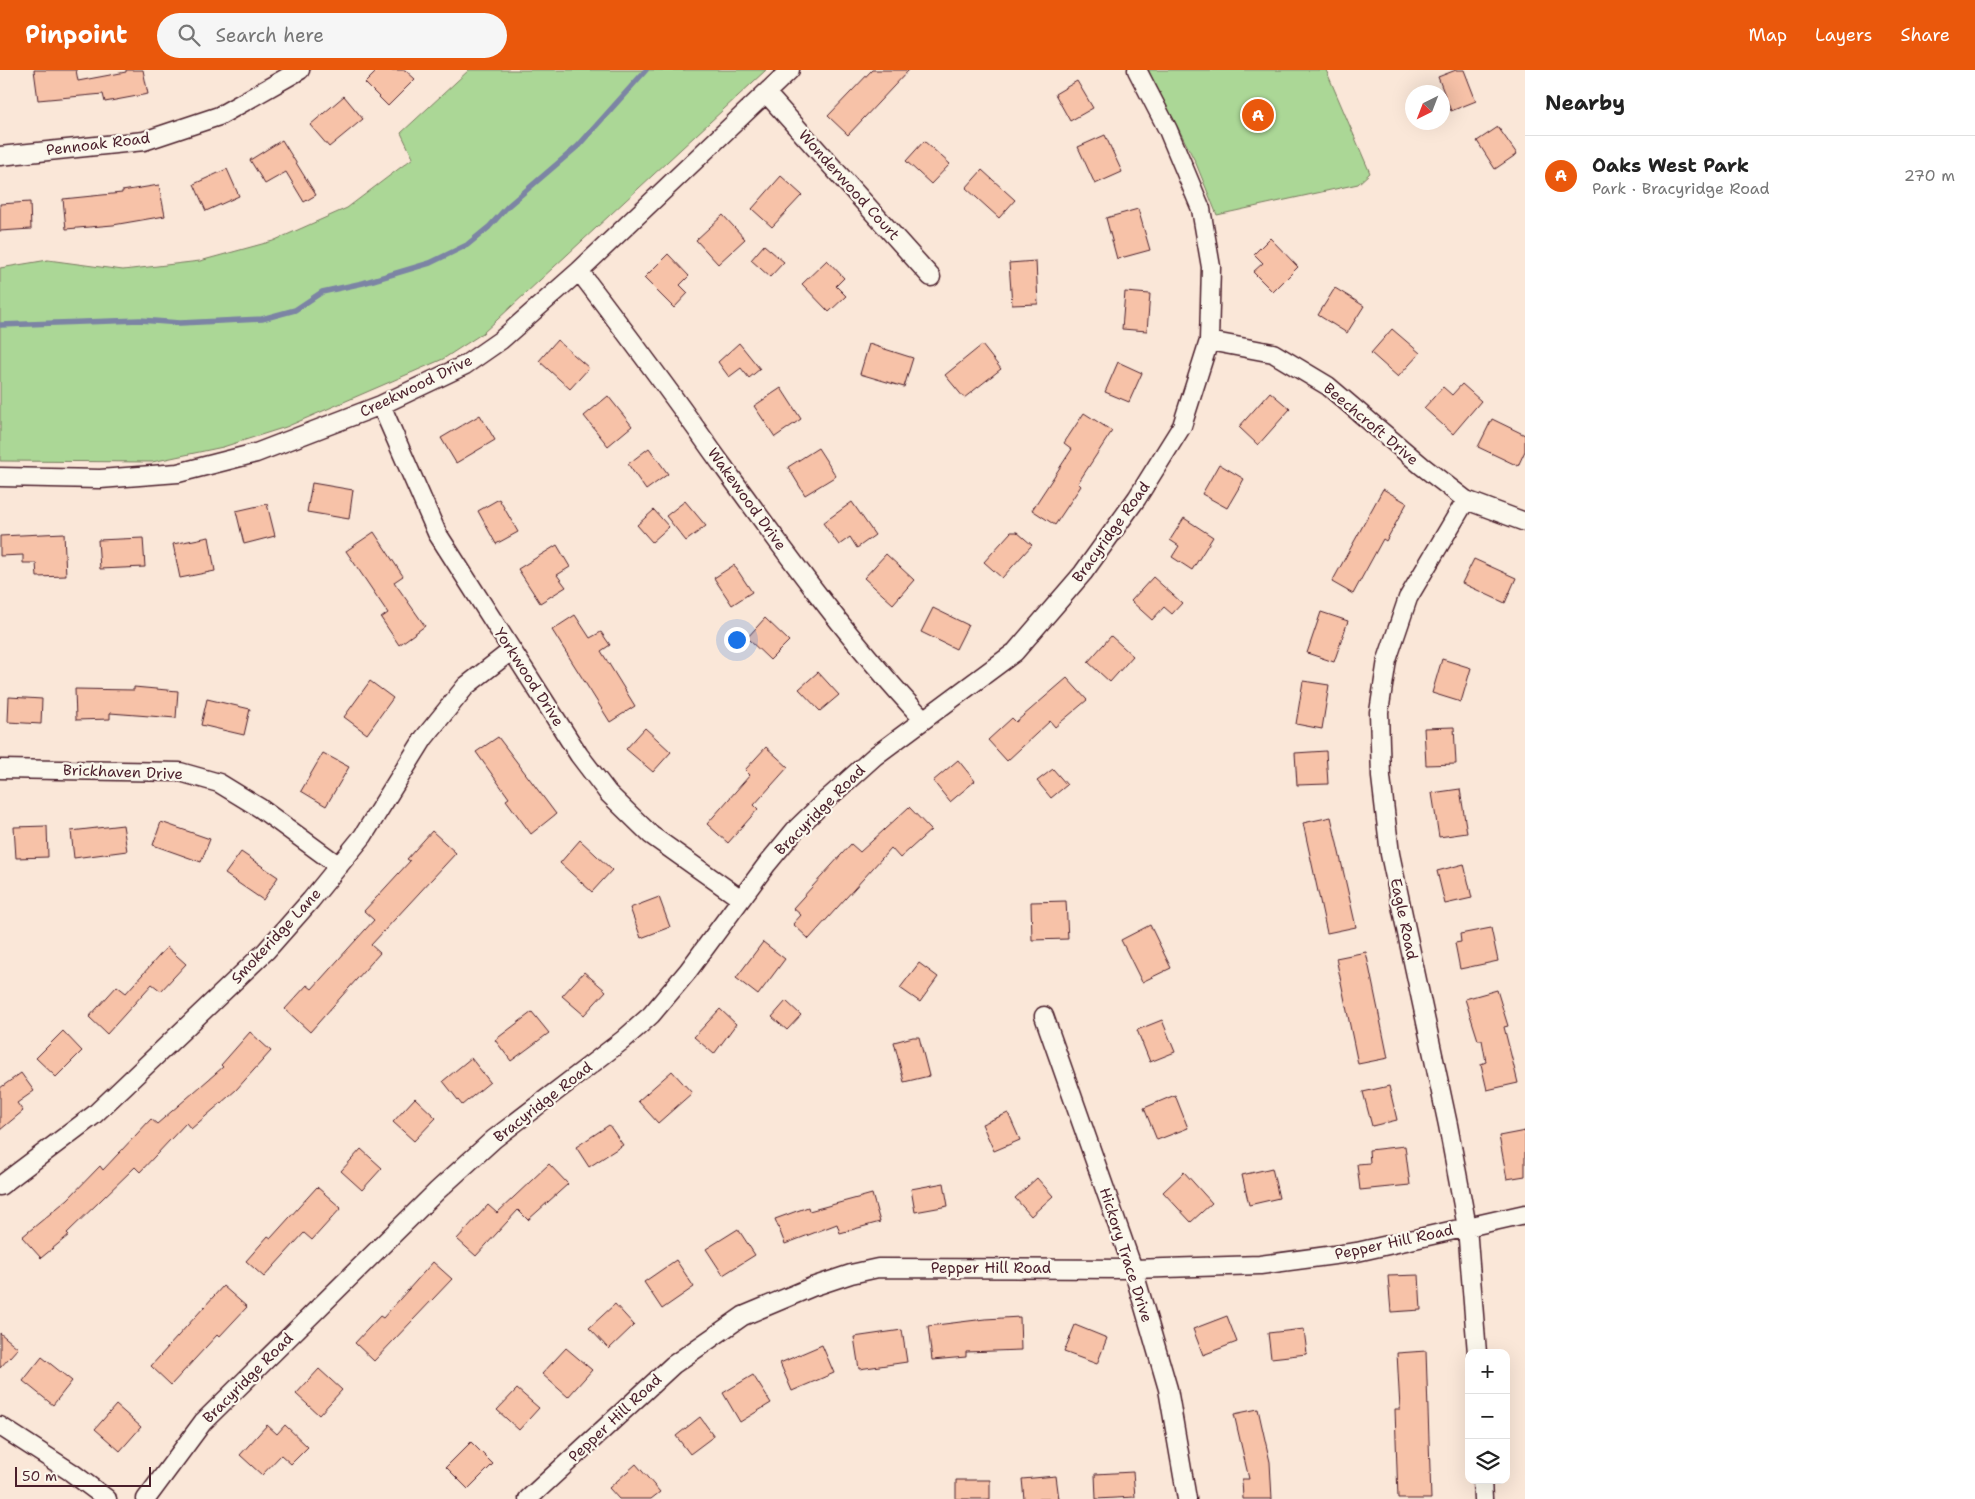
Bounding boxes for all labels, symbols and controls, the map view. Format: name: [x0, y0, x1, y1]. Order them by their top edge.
search box: [157, 13, 507, 58]
text: Pinpoint: [25, 19, 127, 51]
icon: search: [175, 21, 203, 49]
text: Search here: [215, 23, 324, 48]
text: Map: [1749, 23, 1787, 47]
text: Layers: [1815, 23, 1872, 47]
text: Share: [1900, 23, 1950, 47]
north arrow: [1405, 85, 1450, 130]
text: Nearby: [1545, 89, 1625, 117]
pin: A: [1242, 96, 1274, 134]
street label: Wonderwood Court: [794, 126, 904, 244]
street label: Pennoak Road: [45, 128, 152, 160]
text: Oaks West Park: [1592, 153, 1749, 178]
text: A: [1555, 165, 1567, 186]
text: 270 m: [1904, 165, 1955, 186]
text: Park · Bracyridge Road: [1592, 178, 1770, 199]
street label: Creekwood Drive: [357, 350, 475, 422]
street label: Beechcroft Drive: [1319, 378, 1423, 470]
street label: Wakewood Drive: [703, 444, 791, 554]
street label: Bracyridge Road: [1068, 477, 1155, 586]
street label: Yorkwood Drive: [490, 624, 568, 730]
your location: [724, 627, 750, 653]
street label: Brickhaven Drive: [63, 760, 183, 784]
street label: Bracyridge Road: [770, 760, 870, 860]
street label: Eagle Road: [1386, 876, 1423, 962]
street label: Smokeridge Lane: [226, 884, 326, 988]
street label: Bracyridge Road: [490, 1057, 597, 1147]
street label: Hickory Trace Drive: [1095, 1185, 1157, 1325]
street label: Pepper Hill Road: [1333, 1220, 1455, 1264]
street label: Pepper Hill Road: [931, 1258, 1052, 1278]
street label: Bracyridge Road: [198, 1328, 298, 1428]
map controls: [1465, 1349, 1510, 1484]
button: +: [1465, 1349, 1510, 1394]
street label: Pepper Hill Road: [564, 1369, 666, 1466]
button: −: [1465, 1394, 1510, 1439]
button: layers: [1465, 1439, 1510, 1484]
scale bar: [15, 1464, 151, 1487]
text: 50 m: [22, 1467, 57, 1485]

